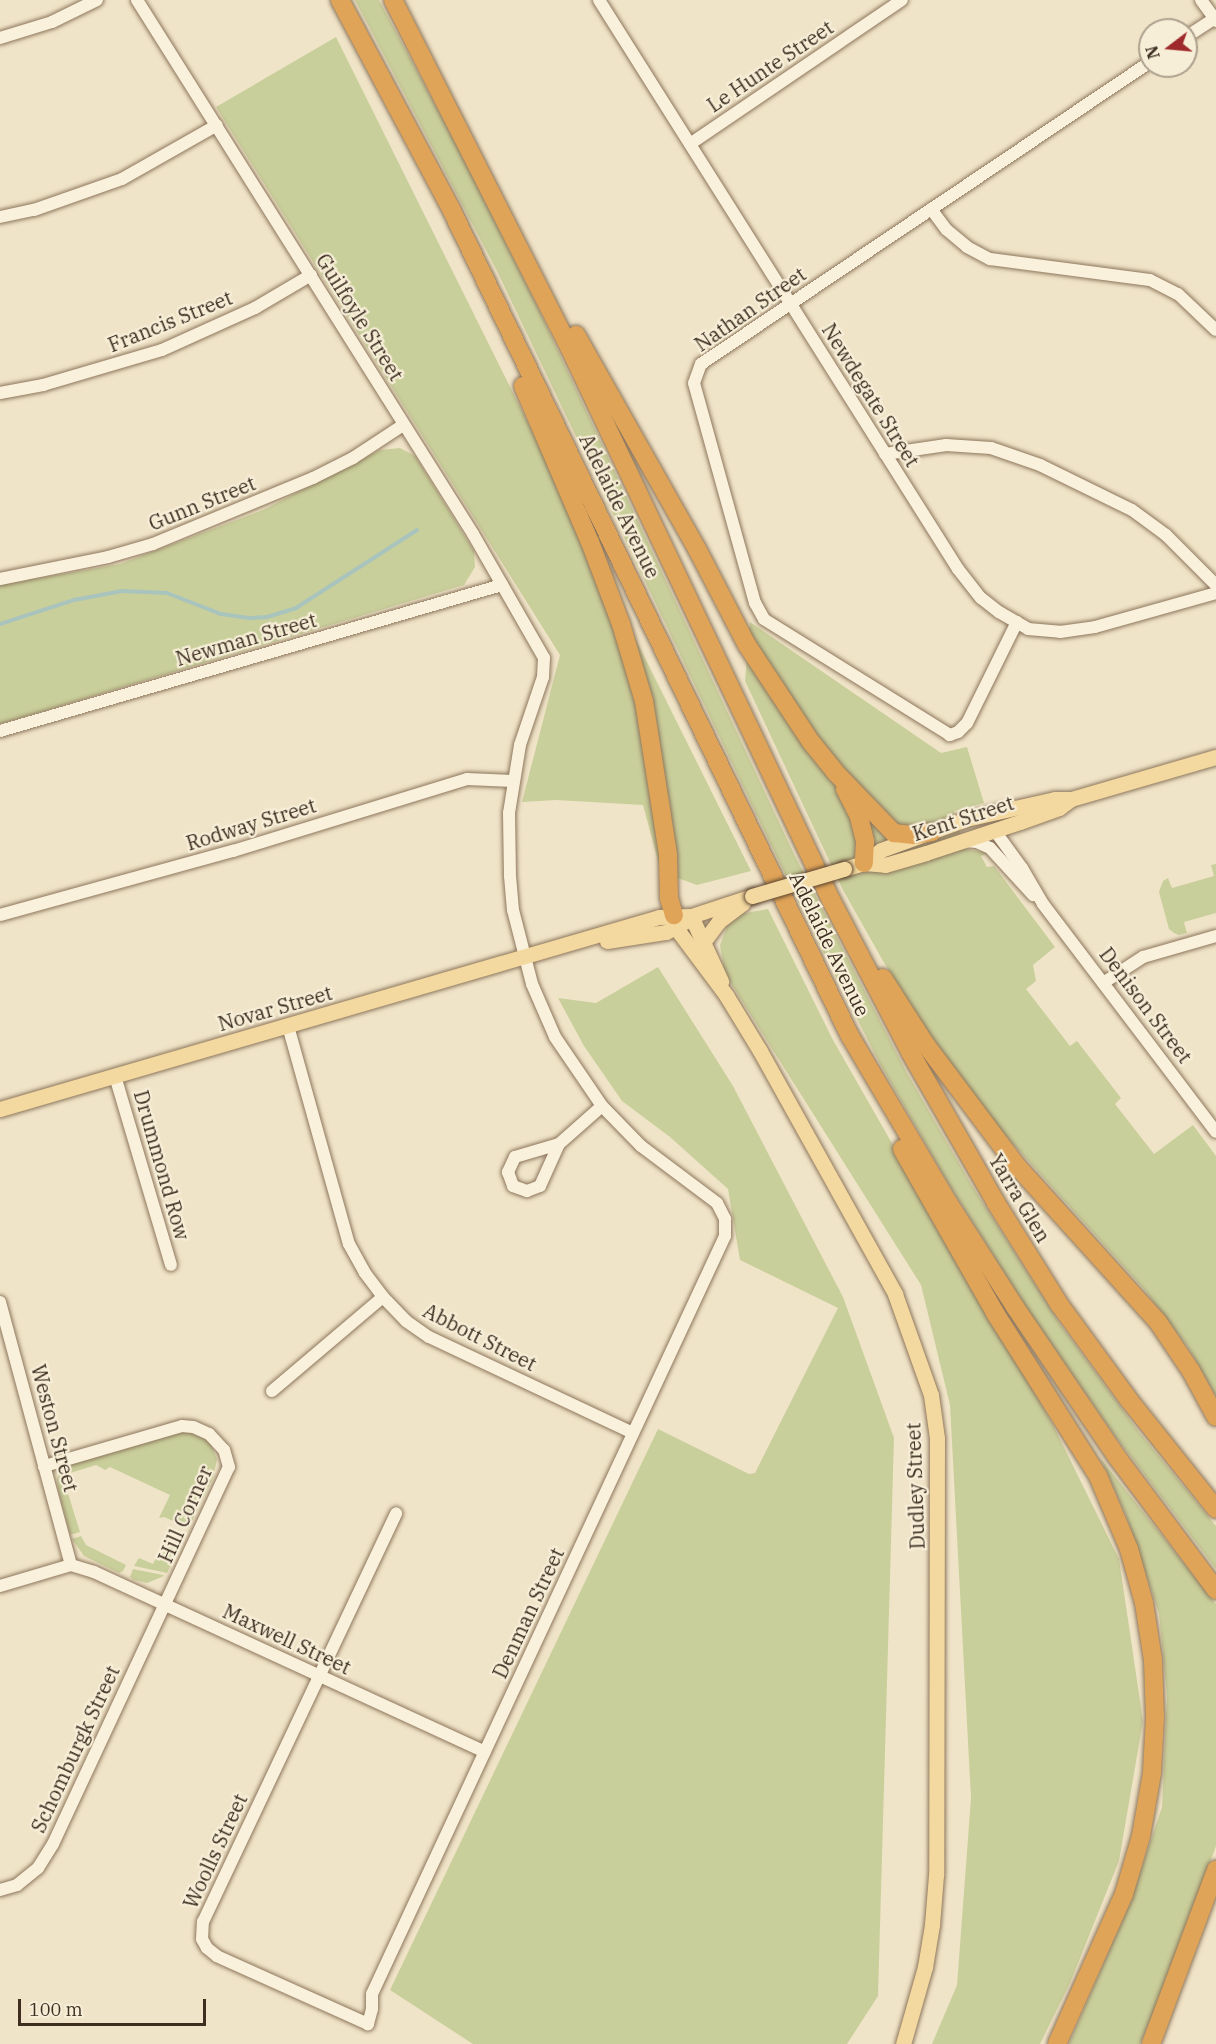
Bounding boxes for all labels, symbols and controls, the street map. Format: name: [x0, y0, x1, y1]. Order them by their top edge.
street label: Le Hunte Street: [702, 15, 838, 117]
north arrow: [1138, 18, 1198, 78]
text: N: [1141, 44, 1164, 61]
street label: Guilfoyle Street: [311, 249, 409, 385]
street label: Nathan Street: [690, 262, 810, 356]
street label: Francis Street: [104, 285, 236, 357]
street label: Newdegate Street: [817, 319, 925, 471]
street label: Adelaide Avenue: [575, 430, 665, 582]
street label: Gunn Street: [145, 471, 259, 535]
street label: Newman Street: [173, 607, 319, 671]
street label: Kent Street: [909, 790, 1017, 846]
street label: Rodway Street: [183, 793, 319, 855]
street label: Adelaide Avenue: [785, 868, 875, 1020]
street label: Denison Street: [1095, 942, 1197, 1068]
street label: Novar Street: [215, 980, 335, 1036]
street label: Drummond Row: [129, 1087, 195, 1243]
street label: Yarra Glen: [984, 1149, 1056, 1247]
street label: Abbott Street: [419, 1298, 541, 1376]
street label: Weston Street: [26, 1362, 84, 1494]
street label: Dudley Street: [901, 1422, 929, 1550]
street label: Hill Corner: [153, 1462, 217, 1566]
street label: Denman Street: [487, 1544, 569, 1682]
street label: Maxwell Street: [219, 1599, 355, 1679]
street label: Schomburgk Street: [26, 1662, 124, 1836]
street label: Woolls Street: [178, 1790, 252, 1912]
scale bar: [21, 1987, 208, 2025]
text: 100 m: [29, 1998, 83, 2021]

